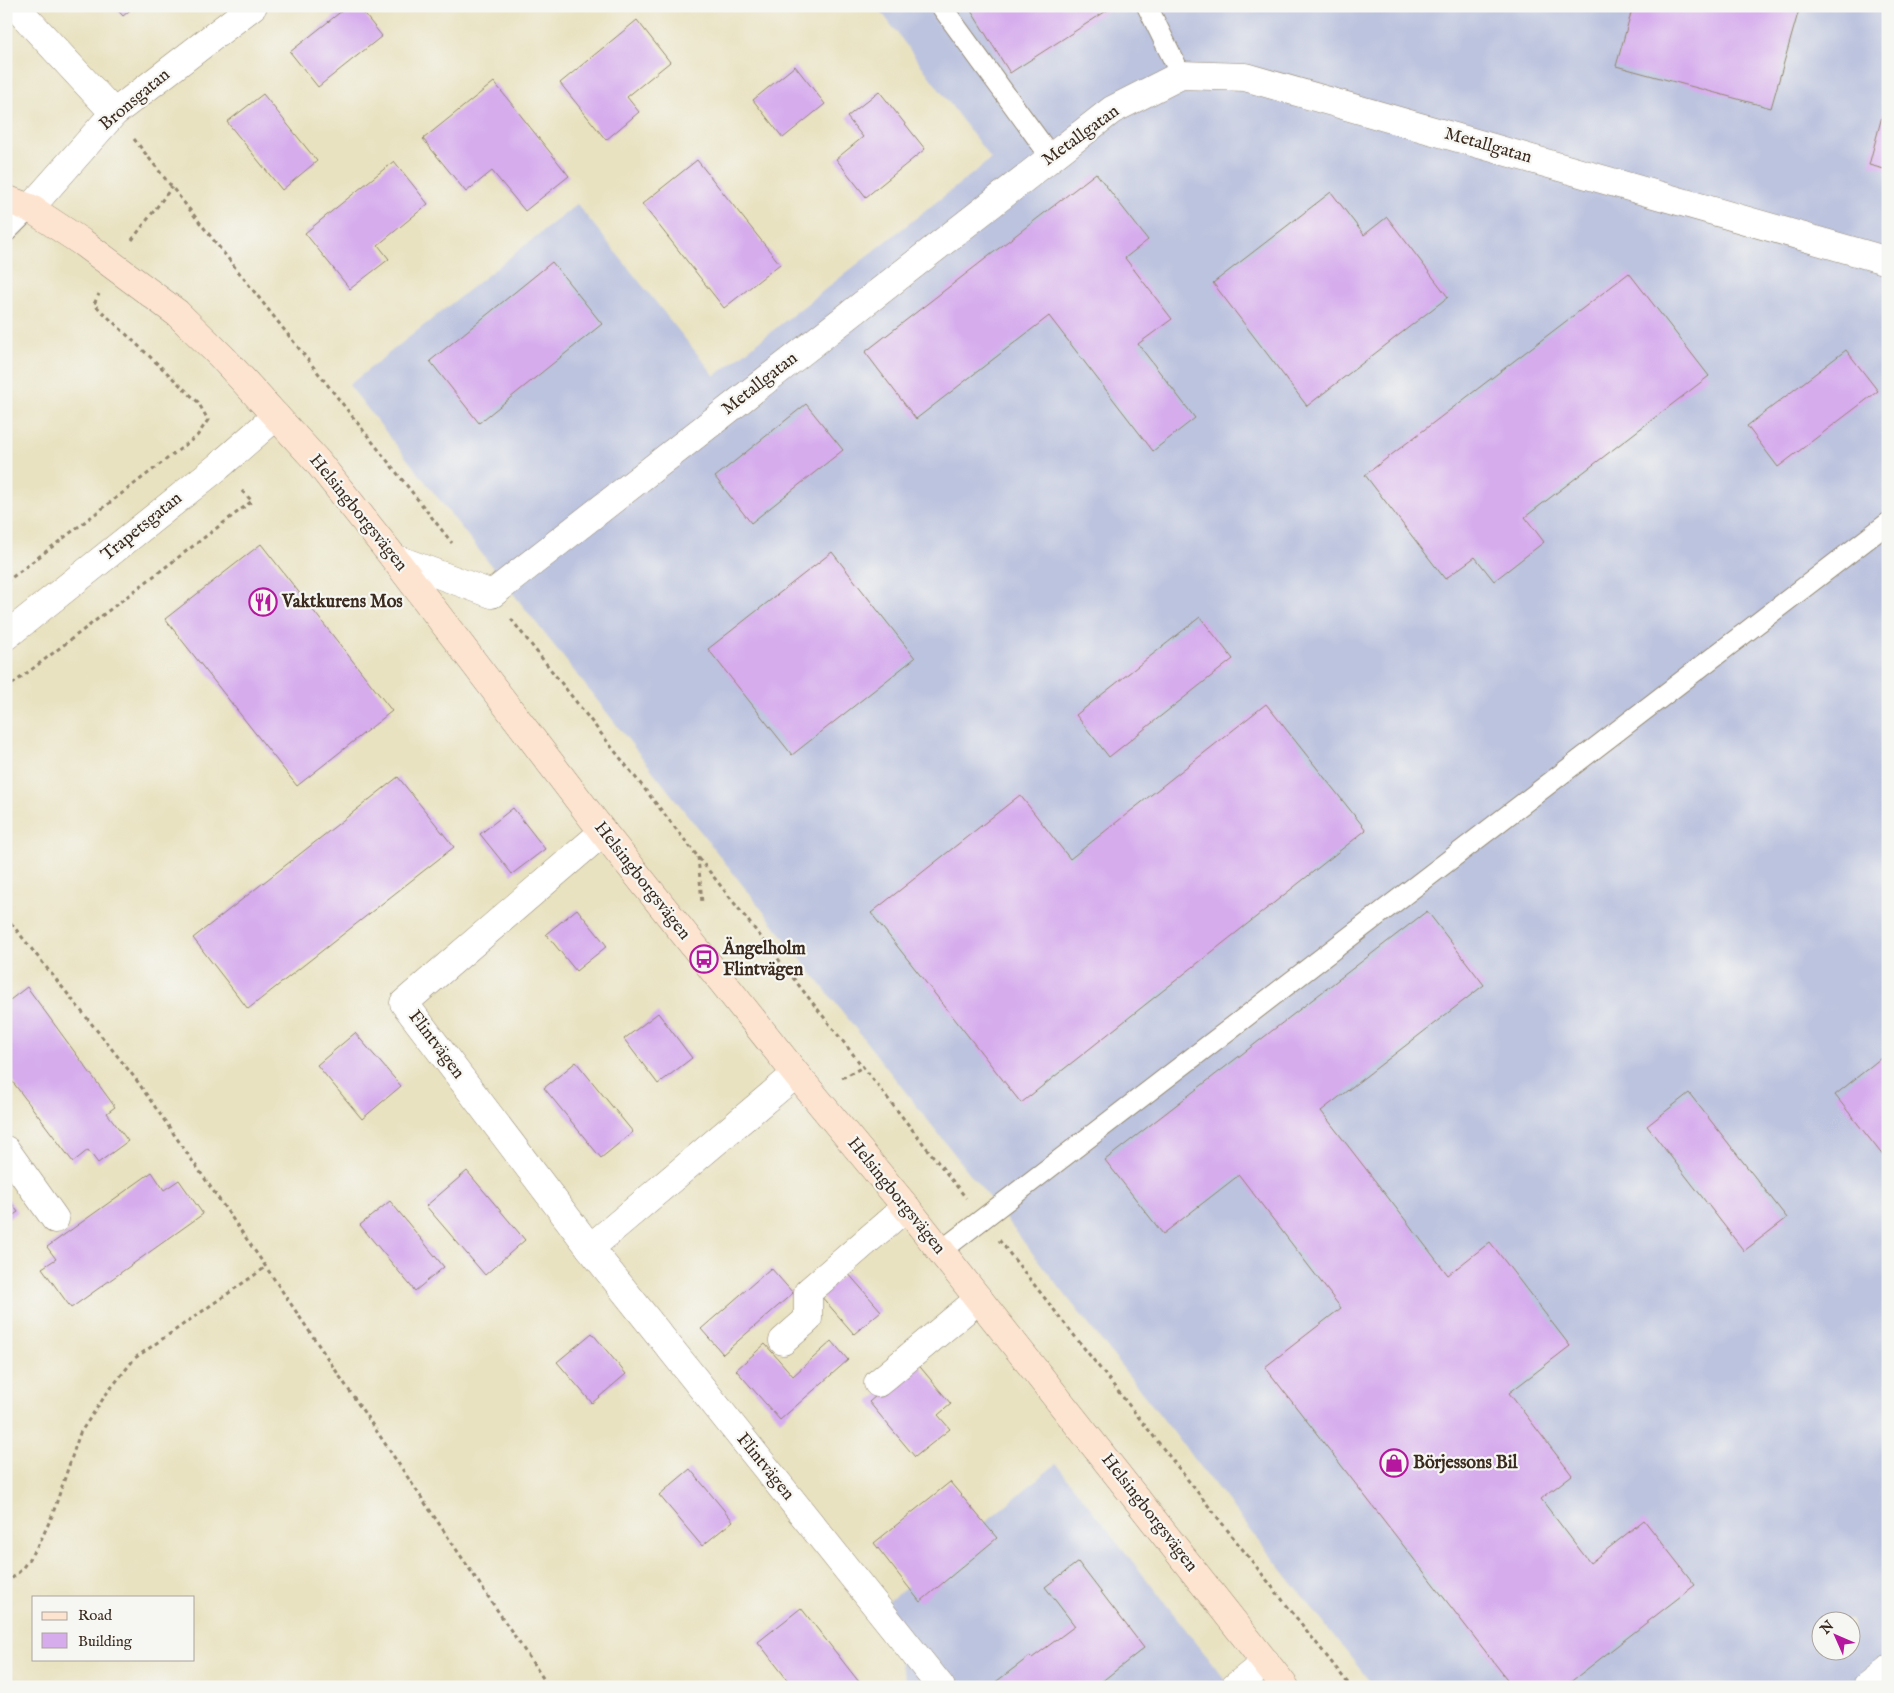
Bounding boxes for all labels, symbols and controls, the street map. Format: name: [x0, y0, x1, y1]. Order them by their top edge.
street label: Bronsgatan: [95, 64, 175, 136]
street label: Metallgatan: [1038, 100, 1124, 172]
street label: Metallgatan: [1442, 123, 1535, 170]
street label: Metallgatan: [717, 347, 803, 421]
street label: Helsingborgsvägen: [304, 450, 413, 577]
street label: Trapetsgatan: [97, 487, 188, 567]
restaurant icon: Vaktkurens Mos: [248, 587, 278, 617]
place label: Vaktkurens Mos: [281, 591, 403, 614]
street label: Helsingborgsvägen: [589, 817, 696, 945]
place label: Ängelholm Flintvägen: [722, 936, 806, 982]
bus stop icon: Ängelholm Flintvägen: [689, 944, 719, 974]
street label: Flintvägen: [403, 1006, 470, 1084]
street label: Helsingborgsvägen: [842, 1133, 951, 1260]
street label: Flintvägen: [731, 1429, 799, 1506]
shop icon: Börjessons Bil: [1379, 1448, 1409, 1478]
street label: Helsingborgsvägen: [1096, 1449, 1203, 1577]
place label: Börjessons Bil: [1413, 1452, 1519, 1475]
legend: [32, 1596, 195, 1660]
text: Road: [78, 1606, 113, 1625]
north arrow: [1812, 1610, 1862, 1660]
text: N: [1816, 1617, 1838, 1639]
text: Building: [78, 1632, 133, 1651]

